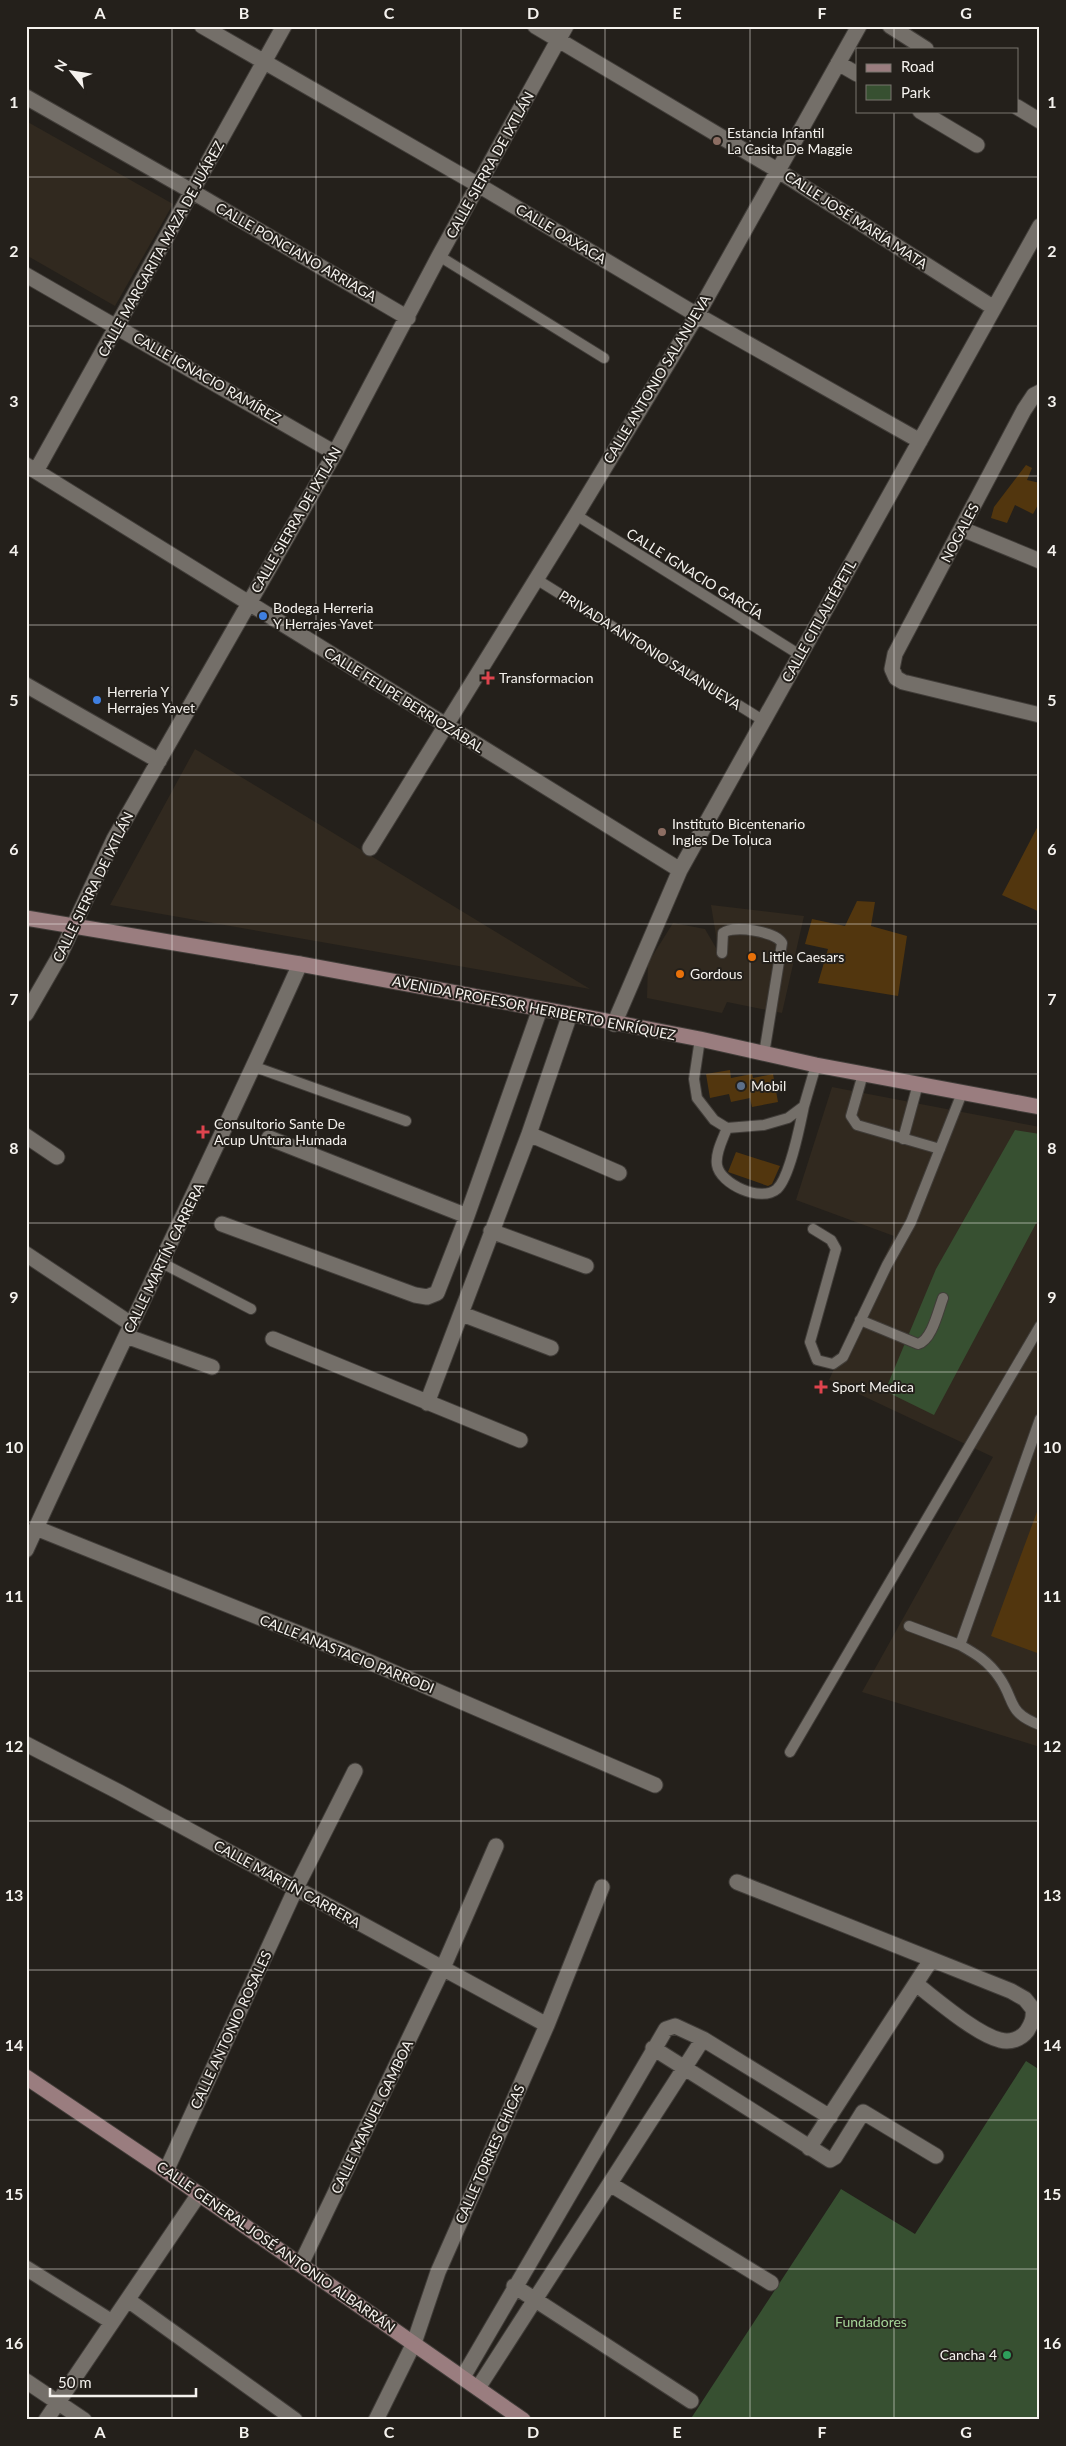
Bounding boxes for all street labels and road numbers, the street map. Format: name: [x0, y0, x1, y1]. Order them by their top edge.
street label: CALLE SIERRA DE IXTLÁN: [442, 88, 537, 241]
street label: CALLE MARGARITA MAZA DE JUÁREZ: [94, 138, 227, 360]
street label: CALLE JOSÉ MARÍA MATA: [782, 167, 931, 272]
street label: CALLE PONCIANO ARRIAGA: [213, 199, 380, 305]
street label: CALLE OAXACA: [513, 200, 610, 268]
street label: CALLE ANTONIO SALANUEVA: [599, 291, 714, 466]
street label: CALLE IGNACIO RAMÍREZ: [130, 328, 284, 427]
street label: CALLE SIERRA DE IXTLÁN: [247, 444, 344, 596]
street label: NOGALES: [937, 500, 982, 565]
street label: CALLE IGNACIO GARCÍA: [624, 524, 767, 623]
street label: CALLE CITLALTÉPETL: [778, 557, 859, 685]
street label: PRIVADA ANTONIO SALANUEVA: [556, 586, 745, 713]
street label: CALLE FELIPE BERRIOZÁBAL: [321, 643, 487, 756]
street label: CALLE SIERRA DE IXTLÁN: [49, 809, 136, 965]
street label: AVENIDA PROFESOR HERIBERTO ENRÍQUEZ: [391, 972, 677, 1043]
street label: CALLE MARTÍN CARRERA: [120, 1179, 208, 1336]
street label: CALLE ANASTACIO PARRODI: [257, 1611, 437, 1696]
street label: CALLE MARTÍN CARRERA: [211, 1836, 364, 1931]
street label: CALLE ANTONIO ROSALES: [186, 1948, 275, 2112]
street label: CALLE MANUEL GAMBOA: [327, 2037, 416, 2196]
street label: CALLE TORRES CHICAS: [451, 2082, 528, 2226]
street label: CALLE GENERAL JOSÉ ANTONIO ALBARRÁN: [154, 2157, 399, 2336]

